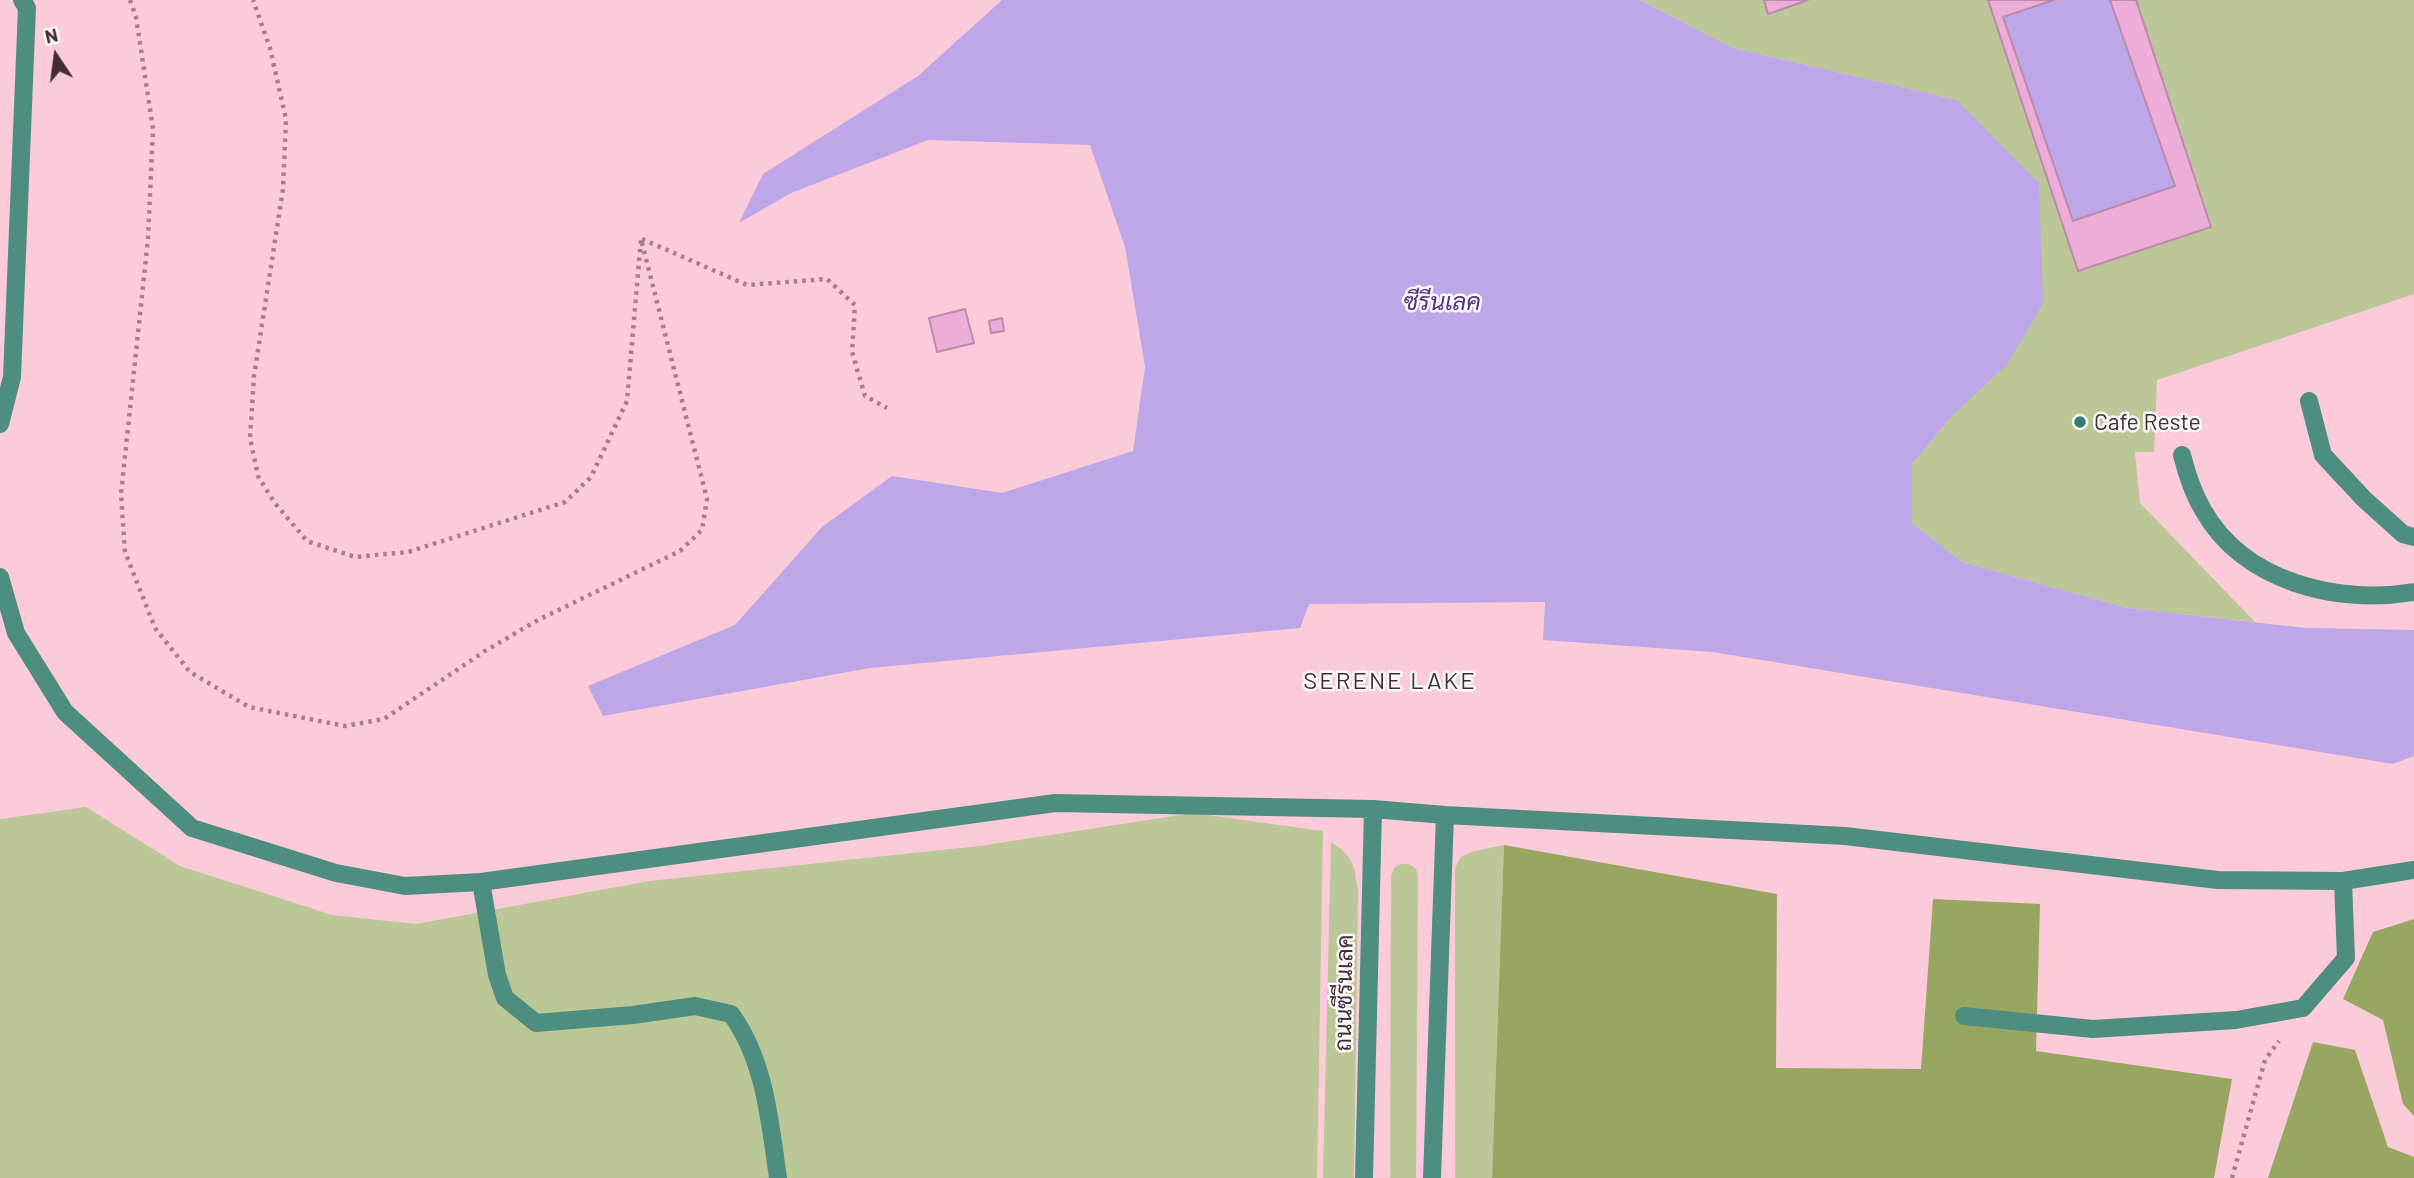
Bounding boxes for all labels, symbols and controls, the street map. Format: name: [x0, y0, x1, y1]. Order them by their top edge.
north arrow: [21, 21, 91, 91]
text: N: [42, 22, 60, 48]
water label: ซีรีนเลค: [1403, 288, 1481, 316]
place label: Cafe Reste: [2094, 408, 2201, 436]
marker: Cafe Reste: [2072, 414, 2088, 430]
district label: SERENE LAKE: [1305, 667, 1475, 695]
street label: ถนนซีรีนเลค: [1329, 934, 1359, 1052]

